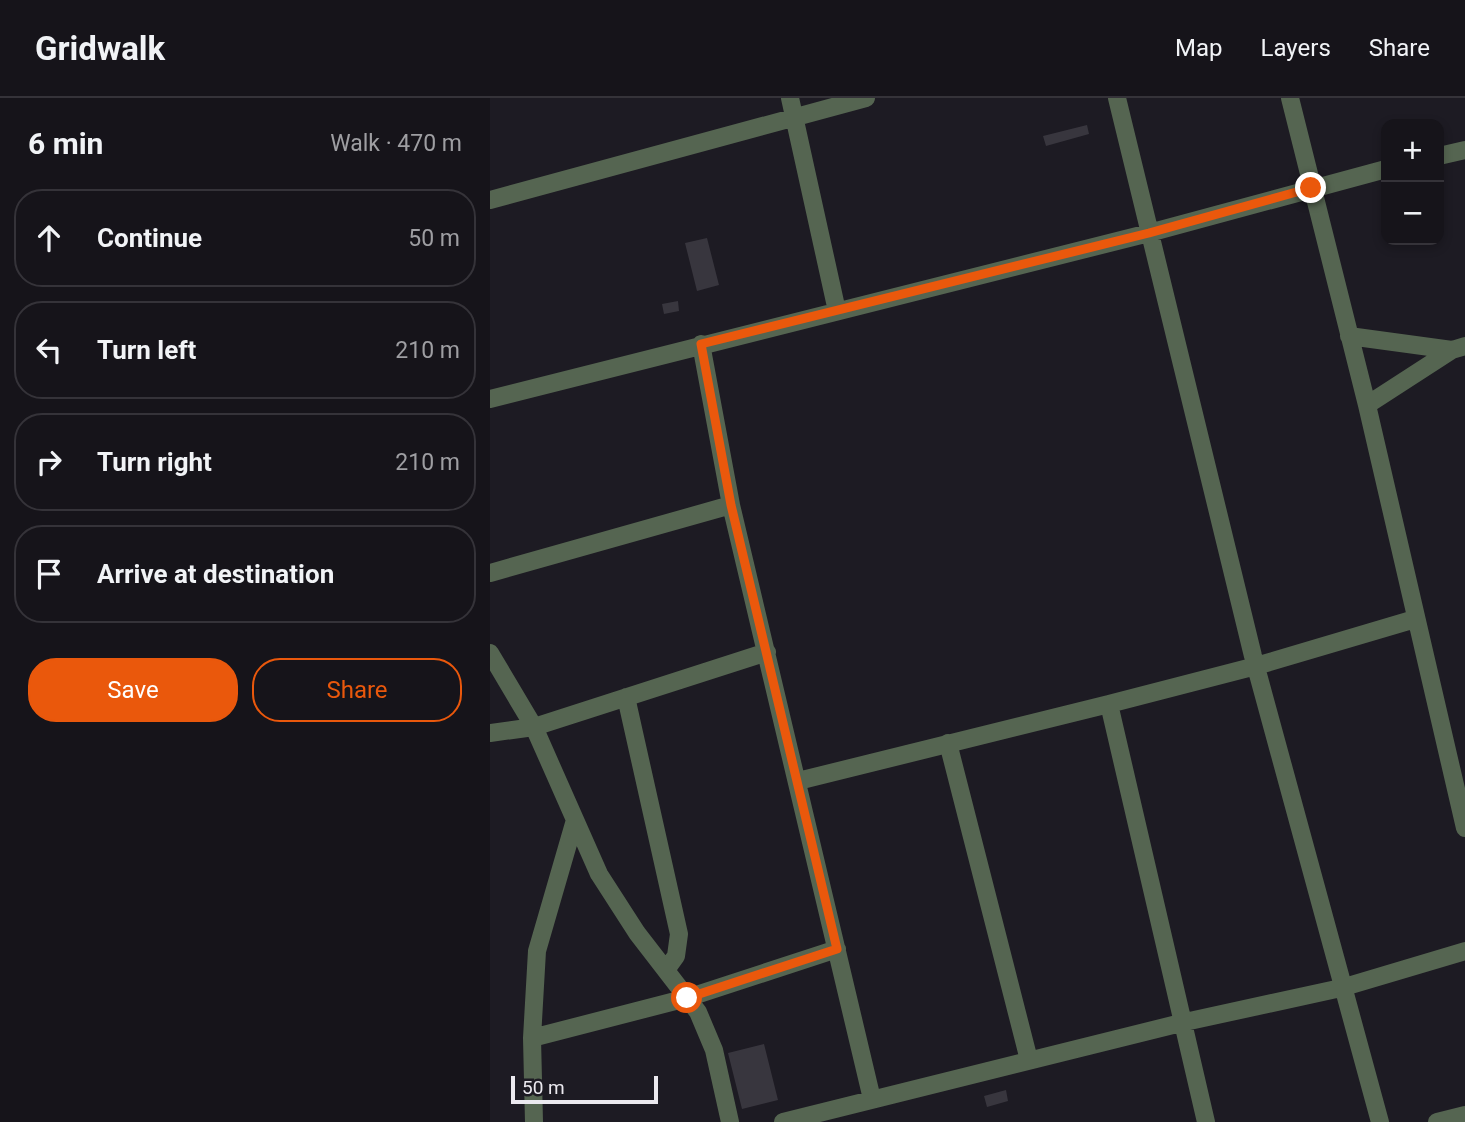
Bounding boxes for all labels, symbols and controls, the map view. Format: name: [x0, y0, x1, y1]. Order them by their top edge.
text: Gridwalk: [35, 29, 165, 68]
text: Map: [1175, 34, 1223, 62]
text: Layers: [1261, 34, 1331, 62]
text: Share: [1369, 34, 1430, 62]
map controls: [1381, 119, 1444, 245]
button: +: [1381, 119, 1444, 182]
text: 6 min: [28, 126, 103, 161]
text: Walk · 470 m: [330, 130, 462, 157]
route end: [1295, 172, 1326, 203]
button: −: [1381, 182, 1444, 245]
icon: ahead: [30, 219, 68, 257]
text: Continue: [97, 223, 202, 253]
text: 50 m: [408, 225, 460, 252]
icon: left: [30, 331, 68, 369]
text: Turn left: [97, 335, 196, 365]
text: 210 m: [395, 337, 460, 364]
icon: right: [30, 443, 68, 481]
text: Turn right: [97, 447, 212, 477]
text: 210 m: [395, 449, 460, 476]
icon: arrive: [30, 555, 68, 593]
text: Arrive at destination: [97, 559, 334, 589]
button: Save: [28, 658, 238, 722]
button: Share: [252, 658, 462, 722]
route start: [671, 982, 702, 1013]
scale bar: [511, 1073, 658, 1105]
text: 50 m: [522, 1076, 565, 1099]

